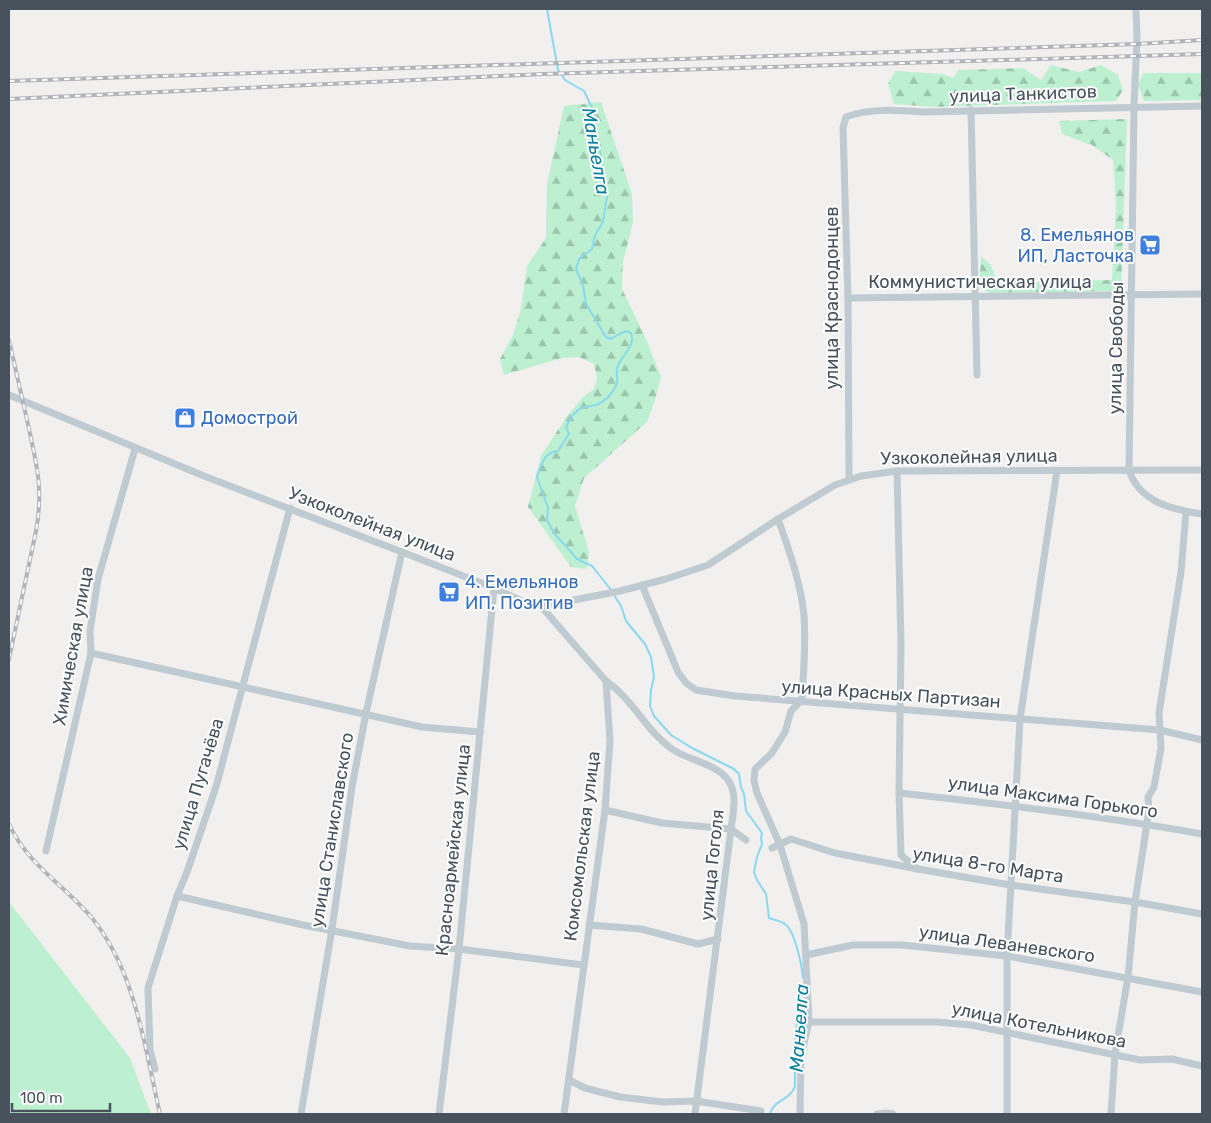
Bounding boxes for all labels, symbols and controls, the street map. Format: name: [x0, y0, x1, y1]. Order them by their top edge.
street label: улица Танкистов: [949, 80, 1097, 108]
water label: Маньелга: [577, 106, 615, 196]
street label: улица Краснодонцев: [821, 207, 843, 389]
place label: 8. Емельянов ИП, Ласточка: [1017, 224, 1134, 267]
supermarket icon: 8. Емельянов ИП, Ласточка: [1138, 233, 1162, 257]
street label: Коммунистическая улица: [868, 271, 1092, 293]
street label: улица Свободы: [1104, 281, 1128, 415]
shop icon: Домострой: [173, 406, 197, 430]
place label: Домострой: [201, 407, 298, 429]
street label: Узкоколейная улица: [880, 444, 1058, 470]
street label: Узкоколейная улица: [285, 482, 459, 566]
street label: Химическая улица: [48, 565, 98, 727]
place label: 4. Емельянов ИП, Позитив: [465, 571, 579, 614]
supermarket icon: 4. Емельянов ИП, Позитив: [437, 580, 461, 604]
street label: улица Красных Партизан: [781, 675, 1001, 713]
street label: улица Пугачёва: [168, 715, 228, 853]
street label: улица Станиславского: [306, 731, 358, 929]
street label: Красноармейская улица: [431, 743, 475, 957]
street label: Комсомольская улица: [559, 750, 605, 942]
street label: улица Максима Горького: [947, 771, 1159, 823]
street label: улица Гоголя: [695, 808, 729, 922]
street label: улица 8-го Марта: [911, 842, 1065, 888]
street label: улица Леваневского: [918, 921, 1096, 967]
water label: Маньелга: [784, 983, 814, 1073]
street label: улица Котельникова: [950, 997, 1128, 1053]
scale bar: [12, 1080, 110, 1112]
text: 100 m: [20, 1089, 62, 1107]

